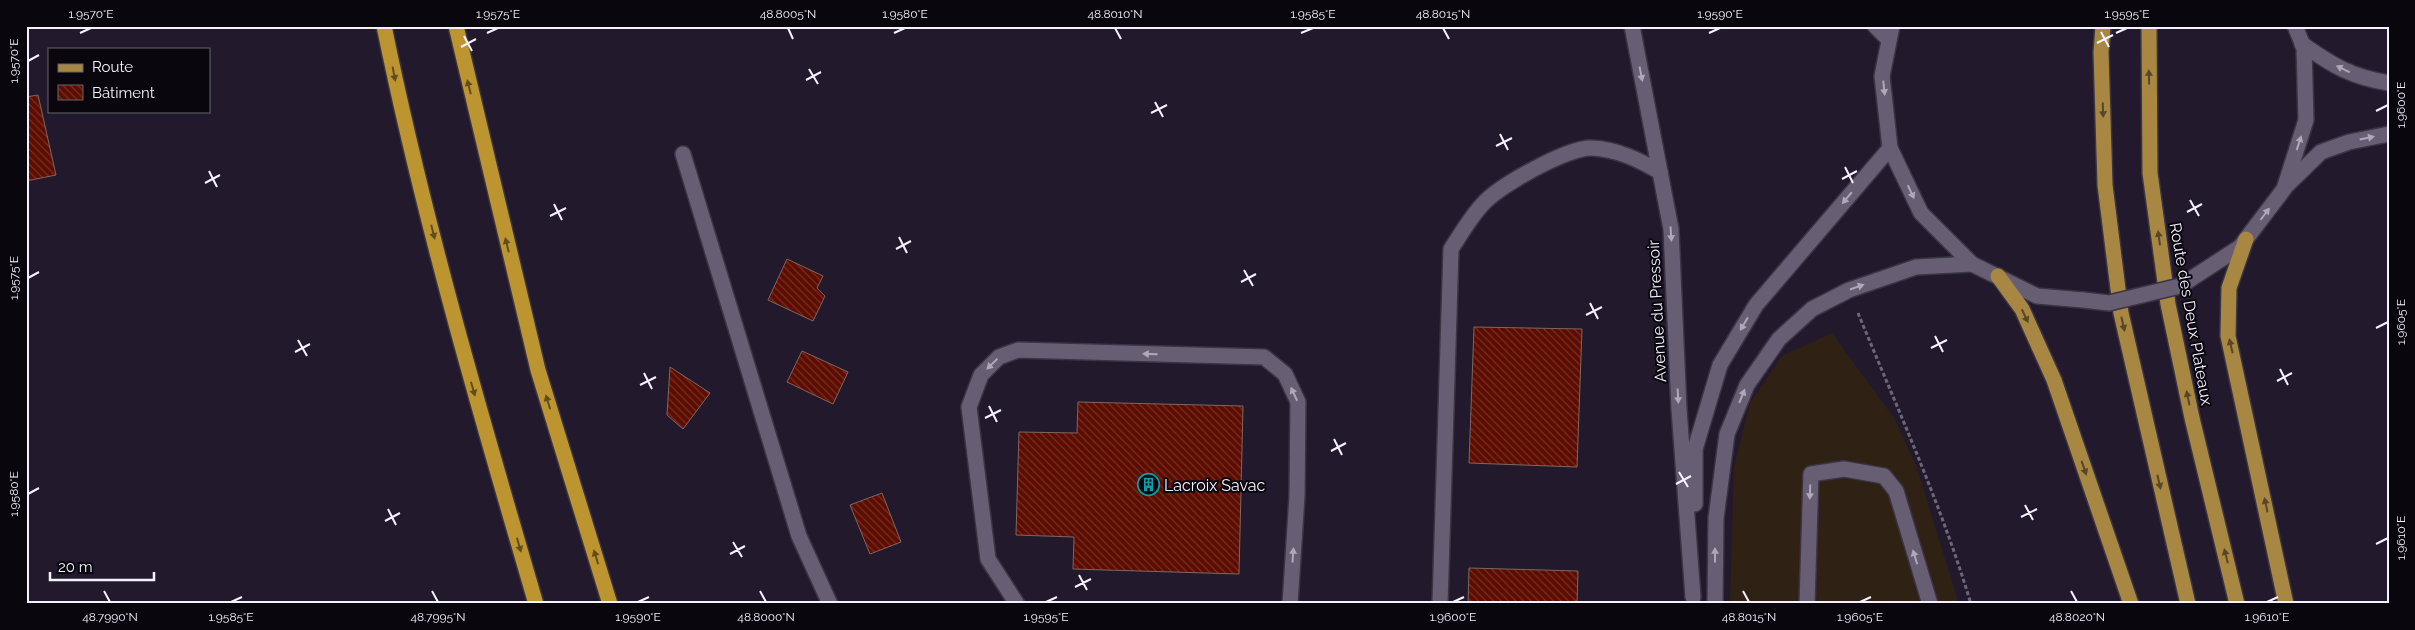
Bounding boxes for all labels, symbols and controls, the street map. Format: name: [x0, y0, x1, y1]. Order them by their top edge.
text: 1.9570°E: [69, 7, 113, 21]
text: 1.9575°E: [476, 7, 520, 21]
text: 48.8005°N: [760, 7, 816, 21]
text: 1.9580°E: [882, 7, 928, 21]
text: 48.8010°N: [1087, 7, 1143, 21]
text: 1.9585°E: [1290, 7, 1336, 21]
text: 48.8015°N: [1416, 7, 1470, 21]
text: 1.9590°E: [1697, 7, 1743, 21]
text: 1.9595°E: [2104, 7, 2150, 21]
text: 1.9570°E: [7, 39, 21, 83]
legend: [48, 48, 210, 112]
text: Route: [92, 58, 133, 76]
one-way arrow: [2335, 65, 2350, 74]
one-way arrow: [390, 66, 398, 82]
one-way arrow: [1638, 67, 1646, 83]
one-way arrow: [2145, 68, 2153, 84]
one-way arrow: [465, 79, 473, 94]
one-way arrow: [1880, 80, 1888, 96]
text: 1.9600°E: [2394, 82, 2408, 128]
text: Bâtiment: [92, 84, 155, 102]
one-way arrow: [2099, 102, 2107, 118]
one-way arrow: [2360, 134, 2376, 142]
one-way arrow: [2295, 135, 2303, 150]
one-way arrow: [1907, 185, 1915, 199]
one-way arrow: [1841, 192, 1853, 204]
one-way arrow: [2260, 207, 2270, 221]
street label: Route des Deux Plateaux: [2166, 221, 2216, 407]
one-way arrow: [429, 224, 437, 239]
one-way arrow: [1667, 226, 1675, 242]
one-way arrow: [2155, 230, 2163, 246]
one-way arrow: [503, 237, 511, 252]
street label: Avenue du Pressoir: [1644, 239, 1670, 383]
text: 1.9575°E: [7, 256, 21, 300]
one-way arrow: [1849, 283, 1864, 290]
text: 1.9605°E: [2394, 299, 2408, 345]
one-way arrow: [2022, 309, 2030, 323]
one-way arrow: [2119, 316, 2127, 331]
one-way arrow: [1740, 317, 1749, 331]
one-way arrow: [2227, 338, 2235, 353]
one-way arrow: [1142, 349, 1158, 357]
one-way arrow: [986, 358, 998, 370]
one-way arrow: [470, 382, 478, 397]
one-way arrow: [1290, 387, 1298, 401]
one-way arrow: [1675, 388, 1683, 404]
one-way arrow: [1739, 389, 1747, 403]
one-way arrow: [2184, 391, 2192, 406]
one-way arrow: [543, 394, 551, 409]
one-way arrow: [2081, 460, 2088, 475]
text: 1.9580°E: [7, 471, 21, 517]
building icon: Lacroix Savac: [1136, 473, 1160, 497]
one-way arrow: [2155, 475, 2163, 490]
place label: Lacroix Savac: [1164, 476, 1266, 495]
one-way arrow: [1806, 484, 1814, 500]
one-way arrow: [2261, 496, 2269, 512]
text: 1.9610°E: [2394, 516, 2408, 560]
one-way arrow: [516, 538, 524, 553]
one-way arrow: [1290, 547, 1298, 563]
one-way arrow: [1712, 547, 1720, 563]
one-way arrow: [1911, 549, 1919, 564]
one-way arrow: [2221, 549, 2229, 564]
scale bar: [50, 550, 154, 582]
one-way arrow: [591, 550, 599, 565]
text: 20 m: [58, 558, 93, 576]
text: 48.7990°N: [82, 610, 138, 624]
text: 1.9585°E: [208, 610, 254, 624]
text: 48.7995°N: [410, 610, 466, 624]
text: 1.9590°E: [615, 610, 661, 624]
text: 48.8000°N: [737, 610, 795, 624]
text: 1.9595°E: [1023, 610, 1069, 624]
text: 1.9600°E: [1430, 610, 1476, 624]
text: 48.8015°N: [1722, 610, 1776, 624]
text: 1.9605°E: [1837, 610, 1883, 624]
text: 48.8020°N: [2049, 610, 2105, 624]
text: 1.9610°E: [2245, 610, 2289, 624]

